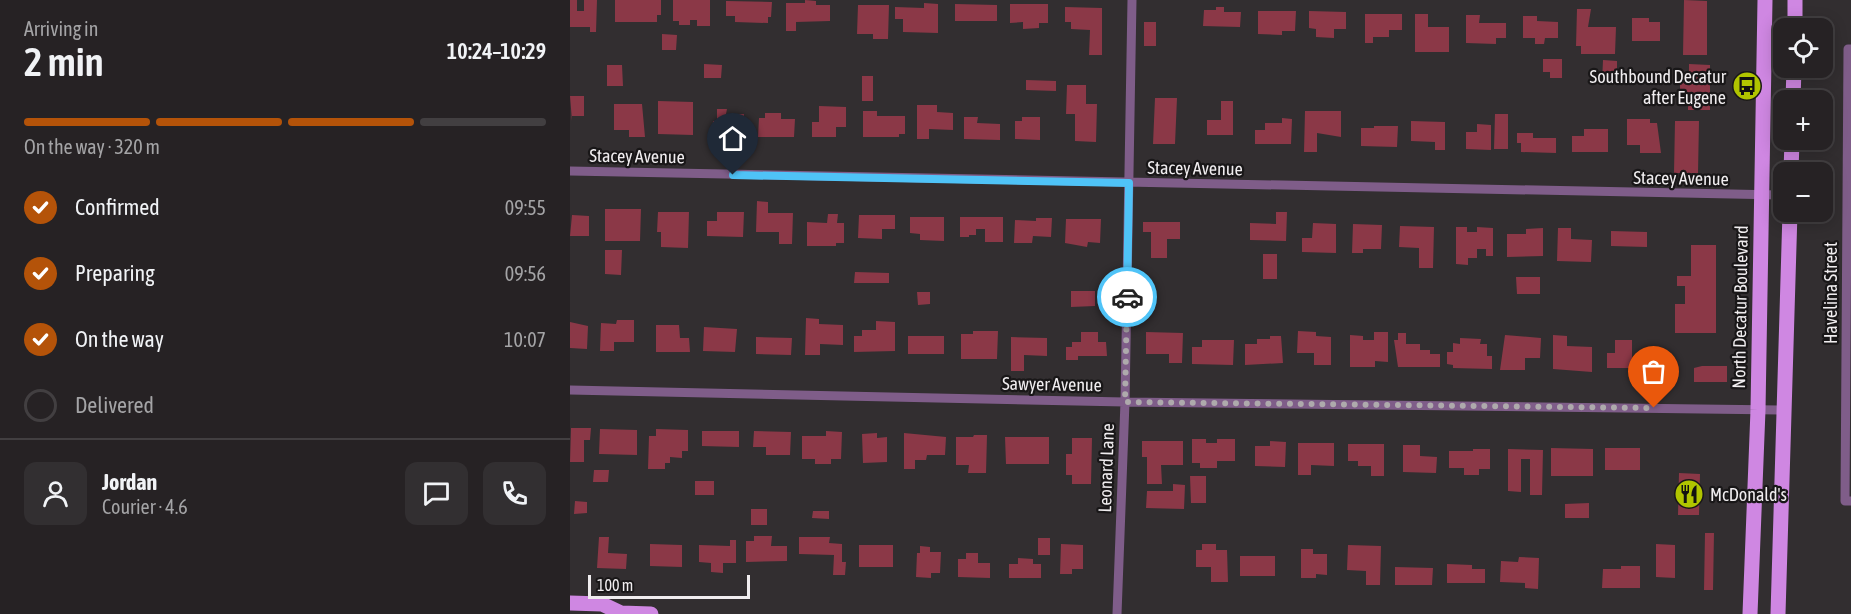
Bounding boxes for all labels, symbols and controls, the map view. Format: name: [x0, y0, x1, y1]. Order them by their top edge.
text: Arriving in: [24, 17, 98, 40]
map controls: [1773, 18, 1833, 222]
button: locate: [1773, 18, 1833, 78]
text: 10:24–10:29: [447, 38, 546, 64]
text: 2 min: [24, 40, 104, 84]
place label: Southbound Decatur after Eugene: [1590, 66, 1727, 108]
bus stop icon: Southbound Decatur after Eugene: [1731, 70, 1763, 102]
button: +: [1773, 90, 1833, 150]
pin: [707, 113, 758, 175]
icon: home: [716, 122, 749, 155]
text: On the way · 320 m: [24, 135, 160, 158]
street label: Stacey Avenue: [589, 145, 685, 167]
street label: Stacey Avenue: [1147, 157, 1243, 179]
button: −: [1773, 162, 1833, 222]
street label: Stacey Avenue: [1633, 167, 1729, 189]
icon: check: [24, 191, 57, 224]
text: Confirmed: [75, 194, 160, 220]
text: 09:55: [505, 196, 546, 219]
street label: North Decatur Boulevard: [1728, 225, 1752, 389]
street label: Havelina Street: [1820, 242, 1841, 344]
icon: check: [24, 257, 57, 290]
text: Preparing: [75, 260, 155, 286]
text: 09:56: [505, 262, 546, 285]
courier: [1097, 267, 1157, 327]
icon: car: [1111, 281, 1144, 314]
icon: check: [24, 323, 57, 356]
text: On the way: [75, 326, 164, 352]
text: 10:07: [504, 328, 546, 351]
pin: [1628, 346, 1679, 408]
icon: bag: [1637, 355, 1670, 388]
street label: Sawyer Avenue: [1002, 373, 1102, 395]
text: Delivered: [75, 392, 154, 418]
street label: Leonard Lane: [1094, 423, 1118, 513]
button: person: [24, 462, 87, 525]
button: chat: [405, 462, 468, 525]
button: phone: [483, 462, 546, 525]
text: Jordan: [102, 469, 157, 495]
restaurant icon: McDonald's: [1673, 478, 1705, 510]
place label: McDonald's: [1710, 484, 1787, 505]
text: Courier · 4.6: [102, 495, 188, 518]
scale bar: [588, 572, 750, 600]
text: 100 m: [597, 576, 633, 594]

